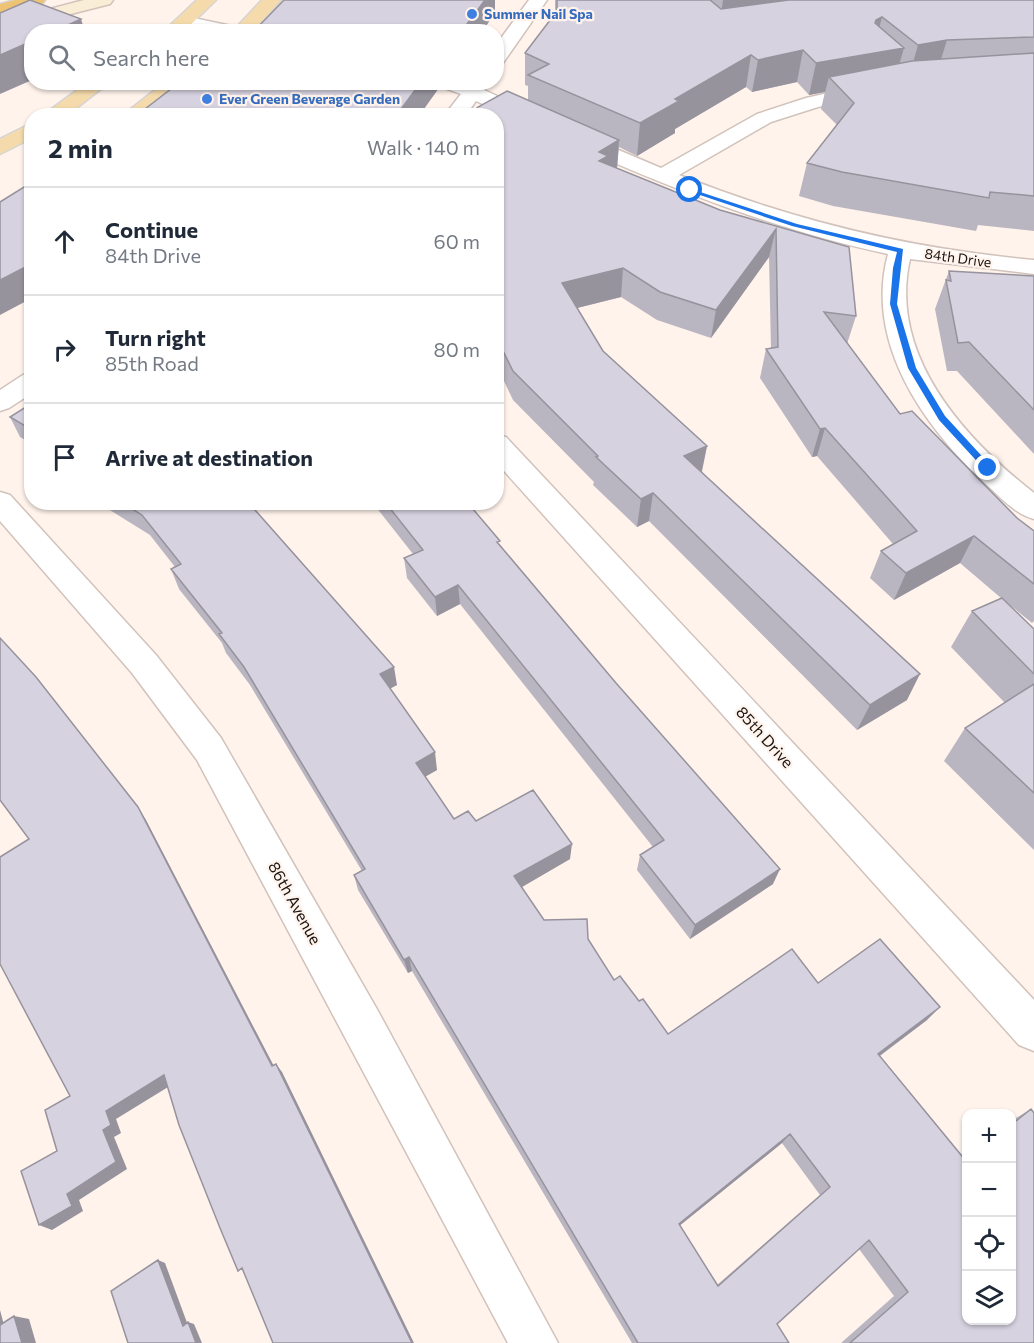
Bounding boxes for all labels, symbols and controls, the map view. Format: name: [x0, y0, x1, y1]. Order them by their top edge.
place label: Summer Nail Spa: [484, 5, 593, 22]
marker: Summer Nail Spa: [465, 7, 479, 21]
search box: [24, 24, 504, 90]
icon: search: [45, 41, 78, 74]
text: Search here: [93, 44, 209, 71]
place label: Ever Green Beverage Garden: [219, 90, 400, 107]
marker: Ever Green Beverage Garden: [200, 92, 214, 106]
text: 2 min: [48, 132, 113, 163]
text: Walk · 140 m: [367, 135, 480, 159]
route start: [676, 176, 702, 202]
text: Continue: [105, 216, 198, 243]
icon: ahead: [48, 225, 81, 258]
text: 60 m: [434, 229, 480, 253]
text: 84th Drive: [105, 243, 201, 267]
street label: 84th Drive: [924, 244, 993, 271]
text: Turn right: [105, 324, 206, 351]
icon: right: [48, 333, 81, 366]
text: 80 m: [434, 337, 480, 361]
text: 85th Road: [105, 351, 199, 375]
icon: arrive: [48, 441, 81, 474]
text: Arrive at destination: [105, 444, 313, 471]
route end: [974, 454, 1000, 480]
street label: 85th Drive: [733, 702, 798, 771]
street label: 86th Avenue: [265, 858, 326, 947]
map controls: [962, 1109, 1016, 1325]
button: +: [962, 1109, 1016, 1163]
button: −: [962, 1163, 1016, 1217]
button: locate: [962, 1217, 1016, 1271]
button: layers: [962, 1271, 1016, 1325]

